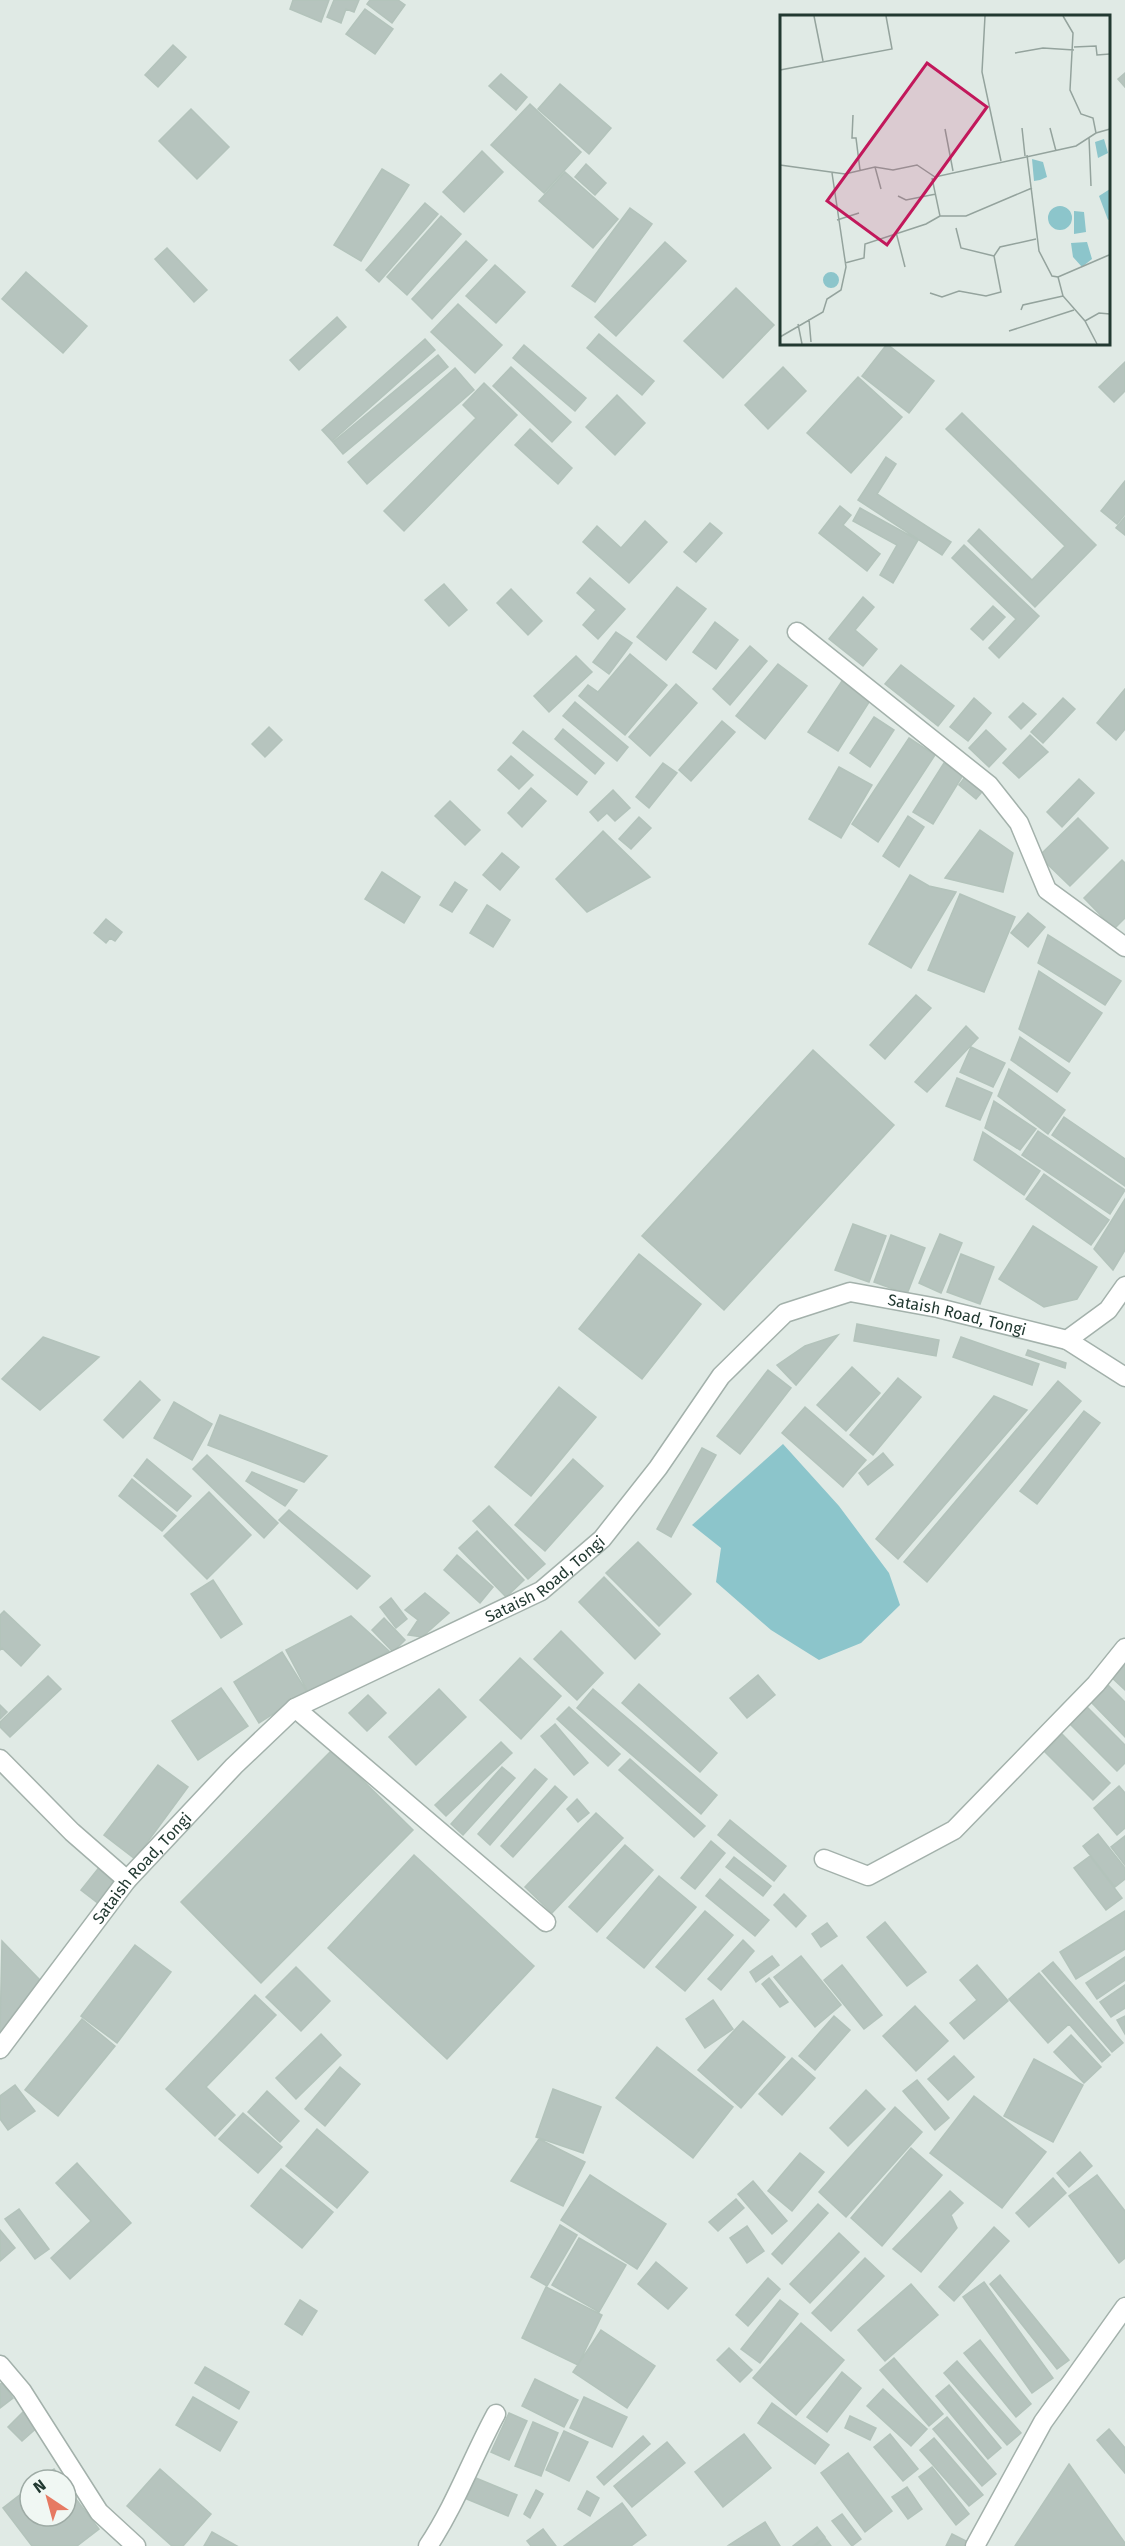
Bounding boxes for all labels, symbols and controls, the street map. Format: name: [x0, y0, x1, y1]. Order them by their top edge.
inset map: [780, 15, 1110, 345]
street label: Sataish Road, Tongi: [886, 1290, 1028, 1339]
street label: Sataish Road, Tongi: [482, 1532, 608, 1626]
street label: Sataish Road, Tongi: [88, 1808, 195, 1927]
north arrow: [18, 2468, 78, 2528]
text: N: [30, 2475, 49, 2497]

